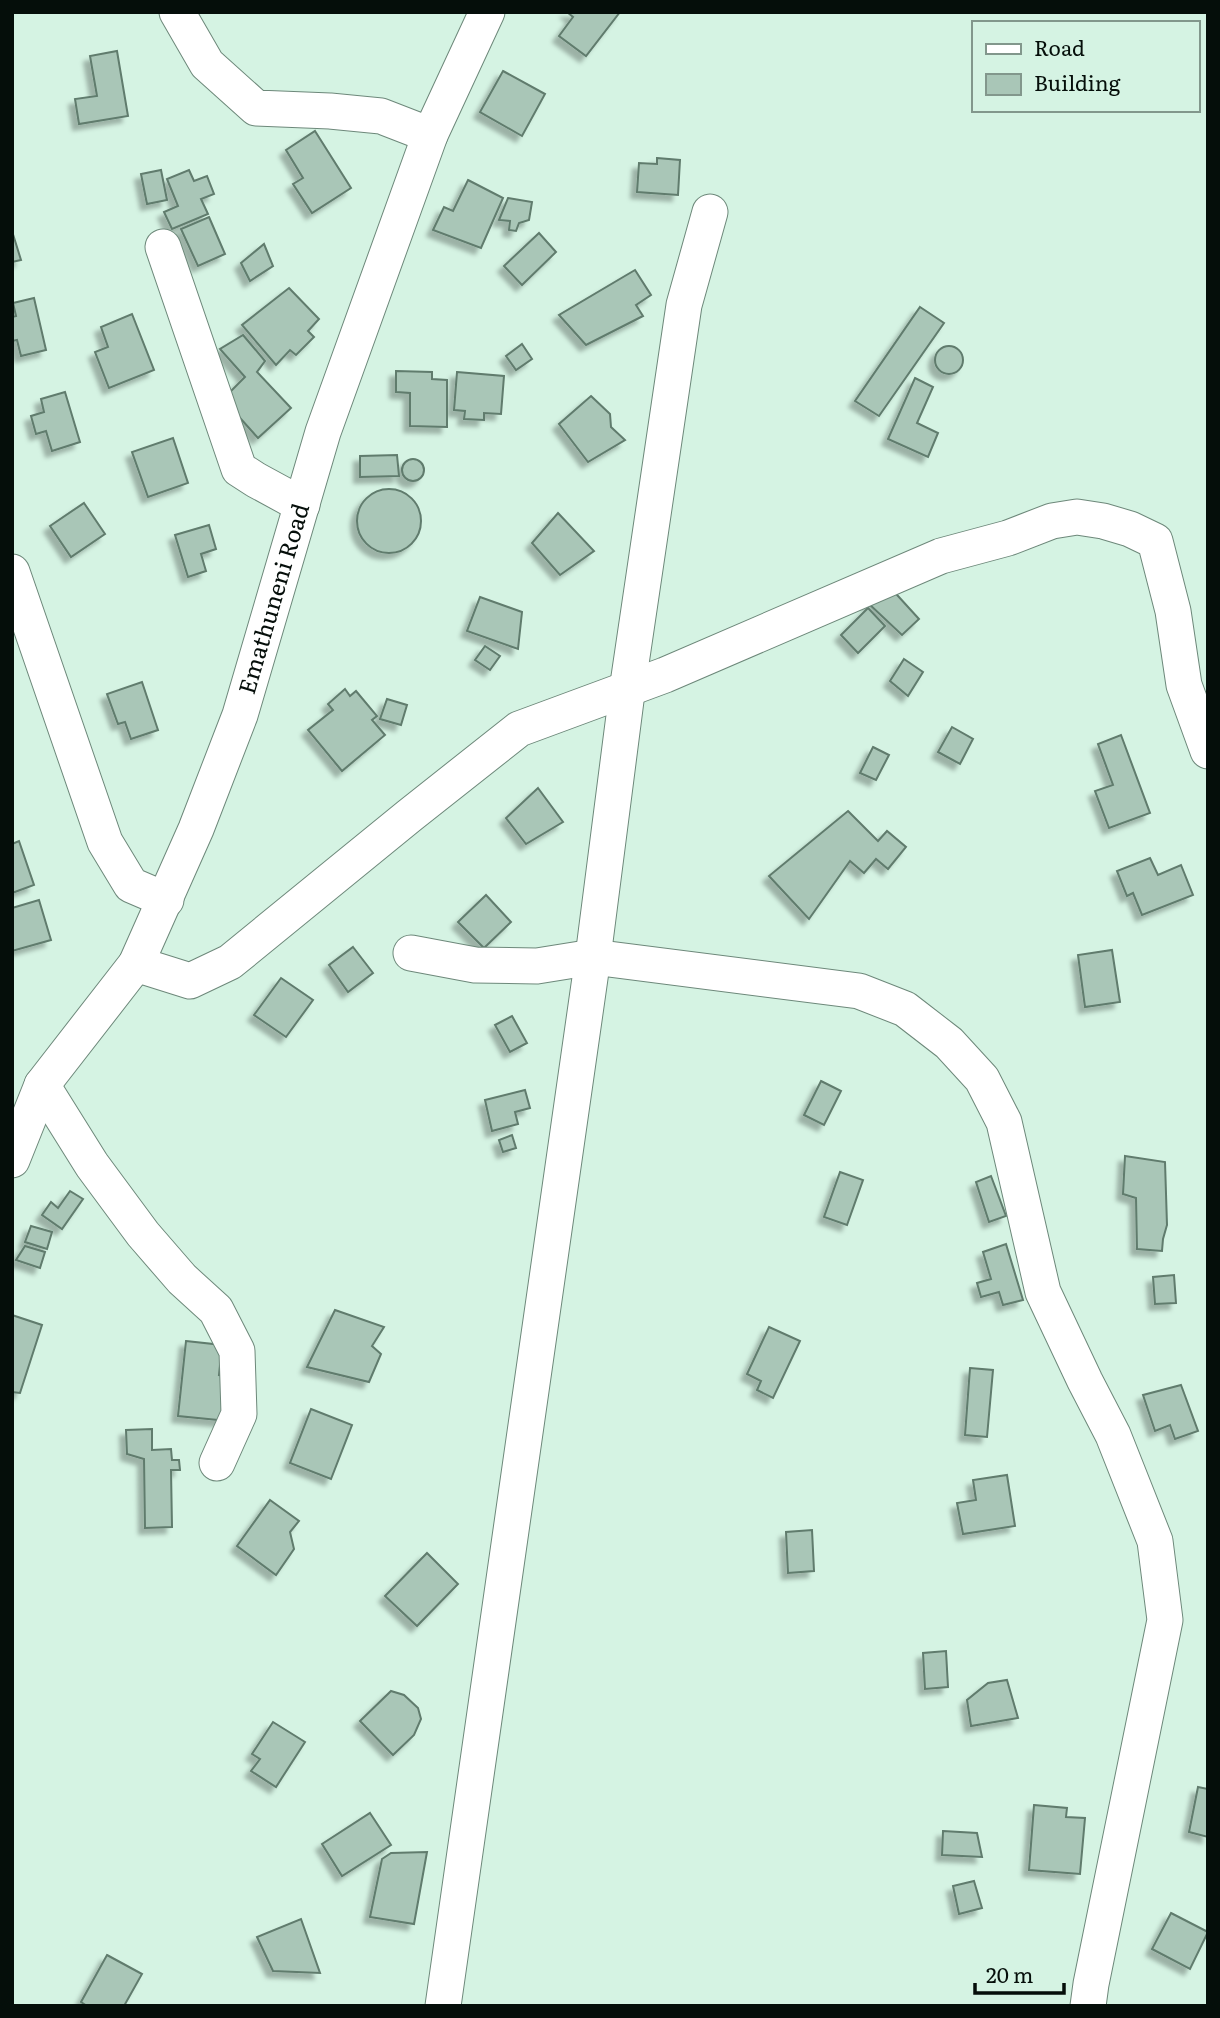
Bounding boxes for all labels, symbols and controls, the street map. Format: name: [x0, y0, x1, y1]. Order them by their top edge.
legend: [972, 21, 1199, 112]
text: Road: [1034, 31, 1085, 62]
text: Building: [1034, 66, 1121, 97]
street label: Emathuneni Road: [228, 499, 316, 698]
scale bar: [975, 1952, 1064, 1996]
text: 20 m: [986, 1958, 1033, 1989]

